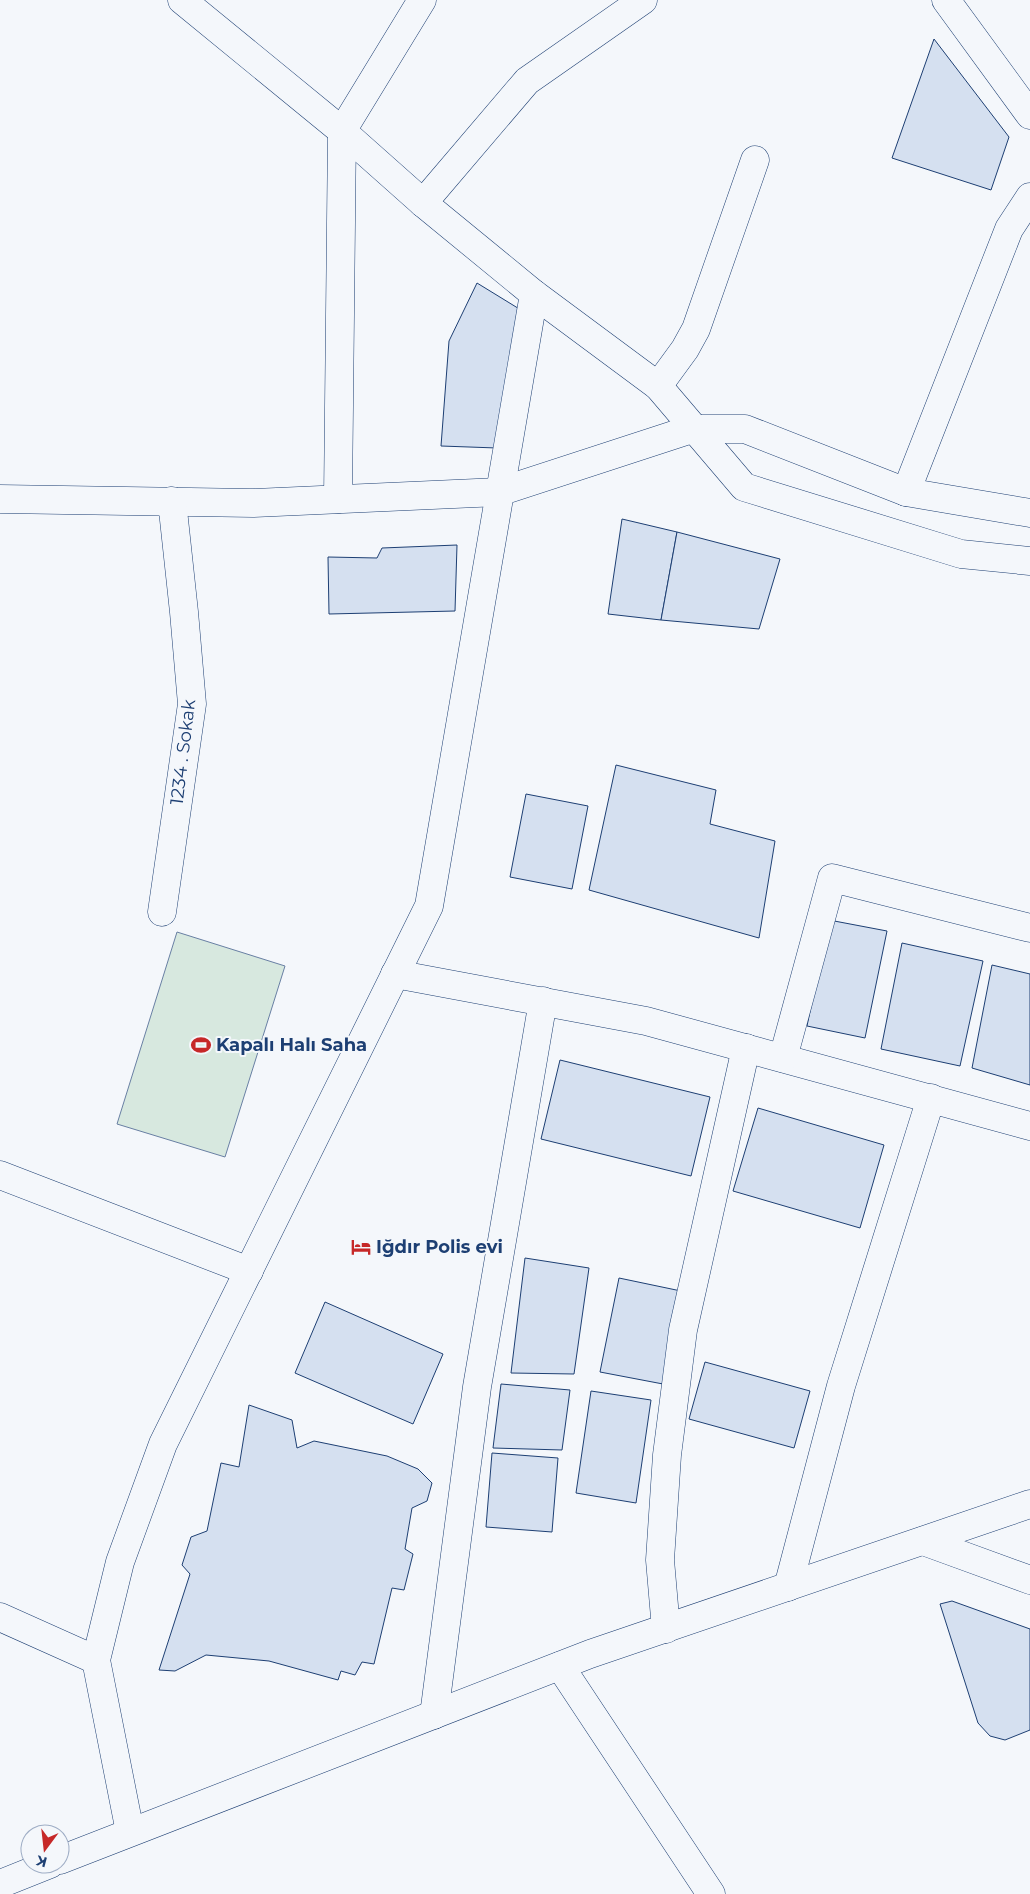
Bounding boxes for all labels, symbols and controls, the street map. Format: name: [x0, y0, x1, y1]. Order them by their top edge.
street label: 1234 . Sokak: [166, 698, 200, 806]
sports icon: Kapalı Halı Saha: [190, 1034, 212, 1056]
place label: Kapalı Halı Saha: [216, 1034, 367, 1056]
hotel icon: Iğdır Polis evi: [350, 1236, 372, 1258]
place label: Iğdır Polis evi: [376, 1236, 503, 1258]
north arrow: [20, 1824, 70, 1874]
text: K: [34, 1851, 49, 1872]

